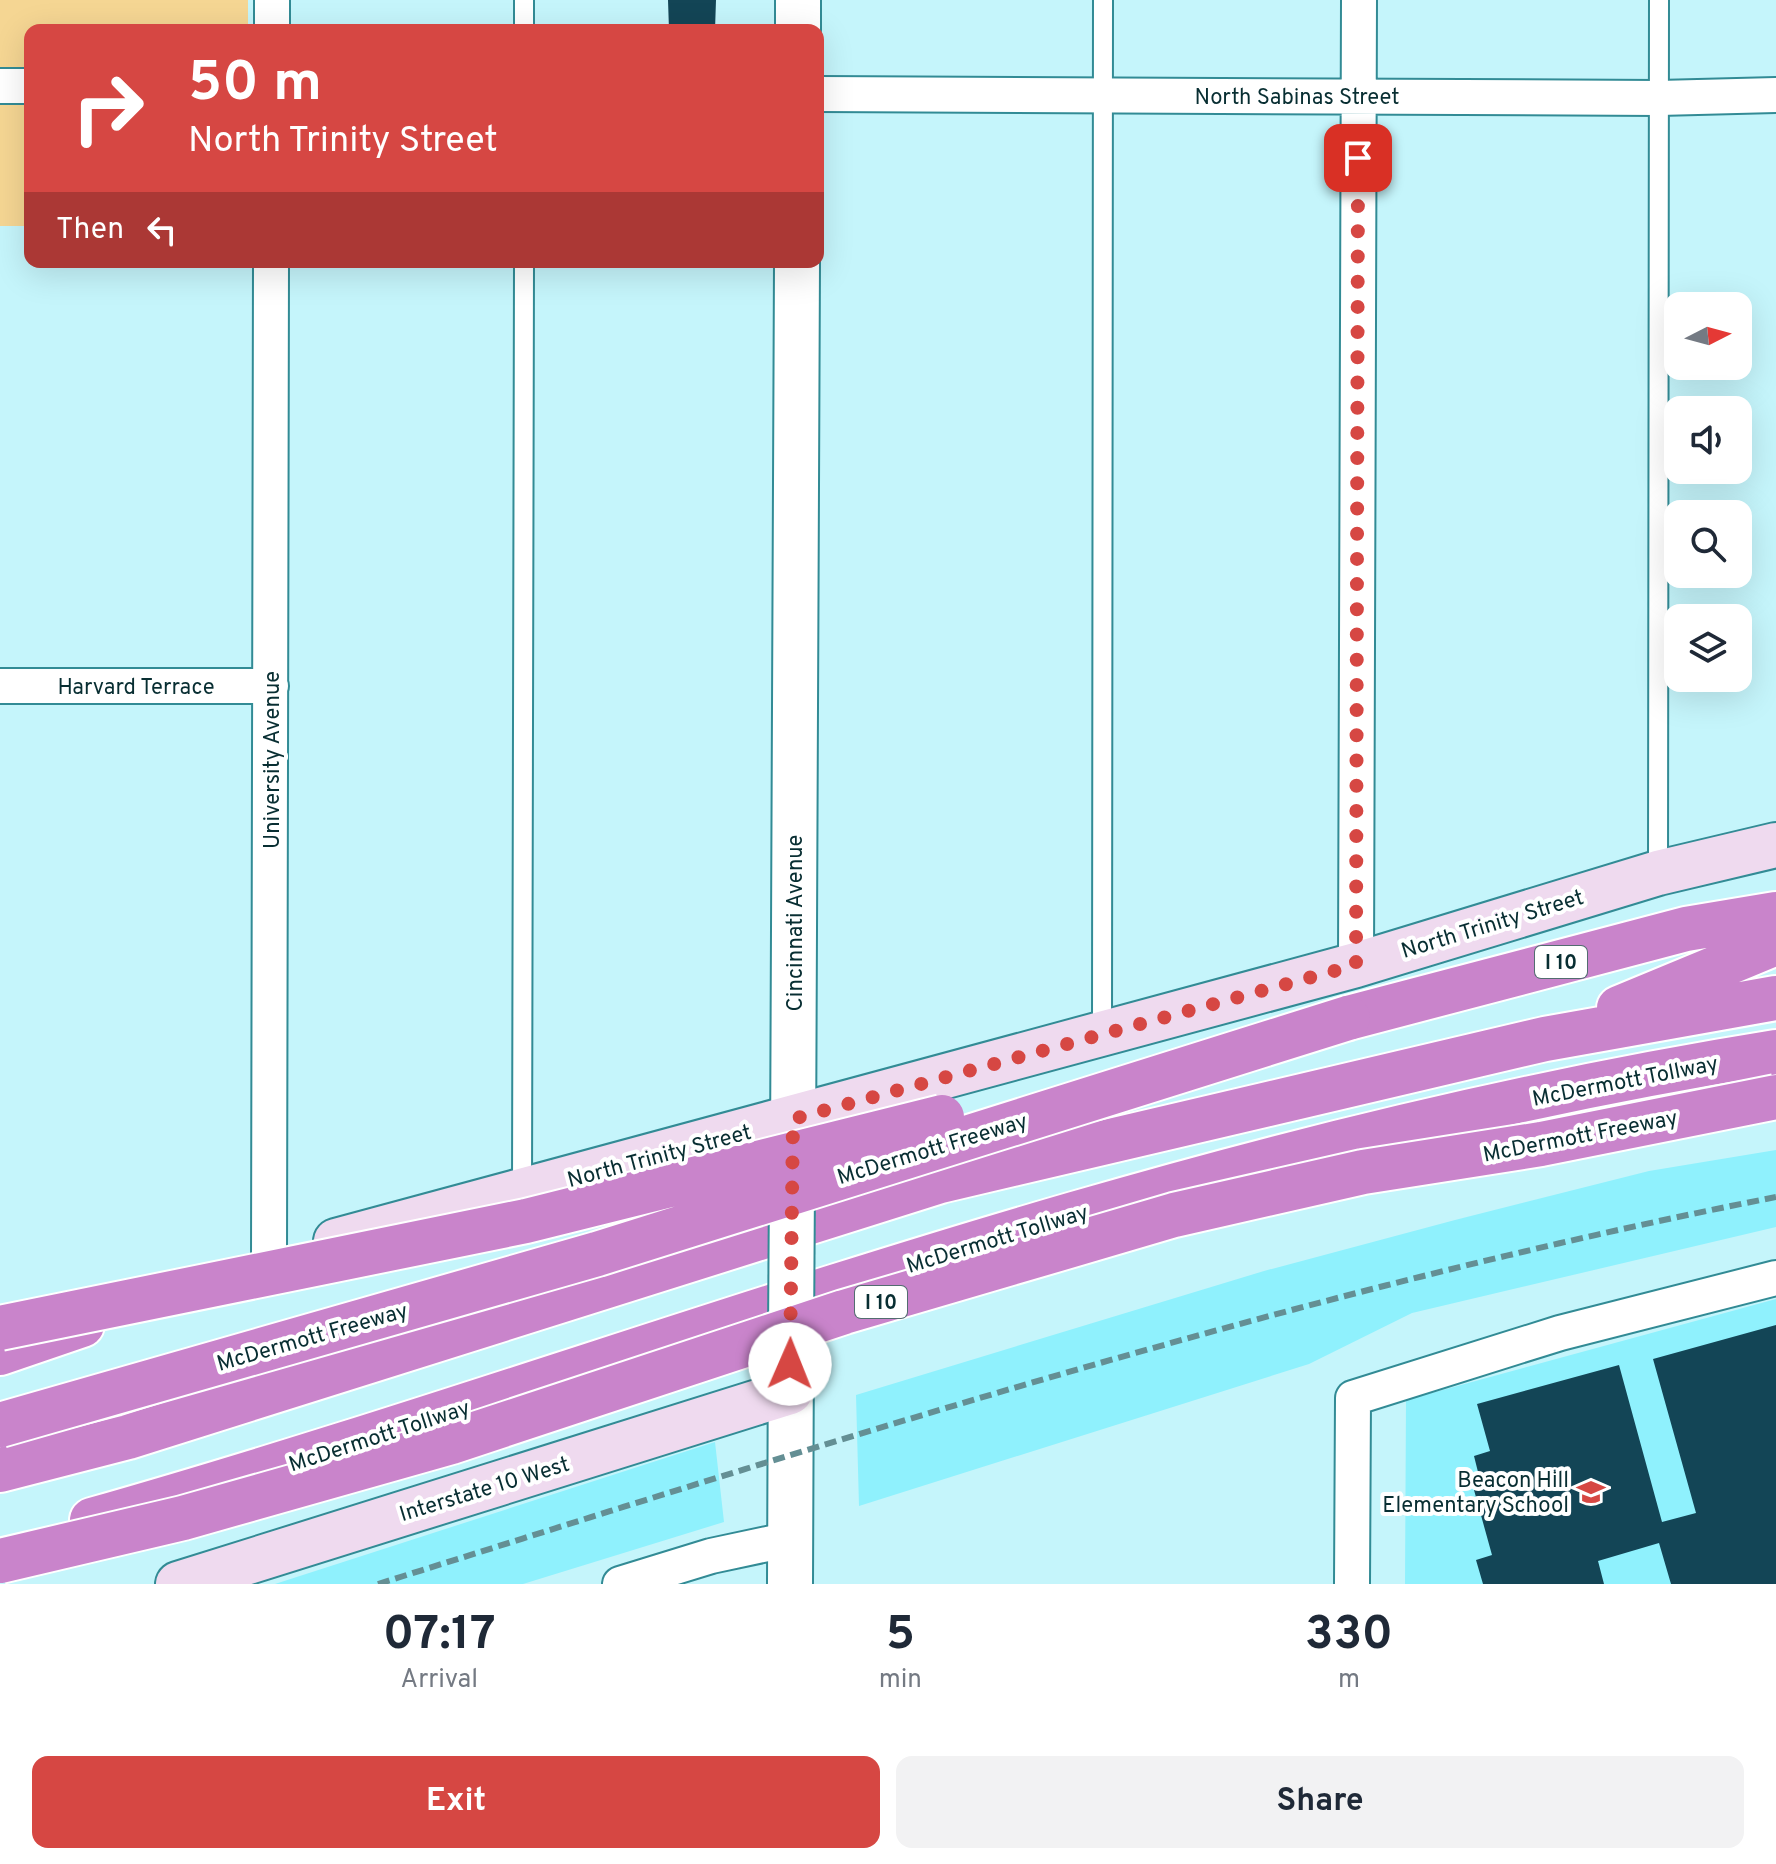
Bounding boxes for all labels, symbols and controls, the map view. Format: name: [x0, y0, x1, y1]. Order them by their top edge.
text: 50 m: [188, 50, 322, 120]
icon: right: [56, 56, 160, 160]
street label: North Sabinas Street: [1195, 85, 1399, 112]
text: North Trinity Street: [188, 119, 498, 165]
pin: [1324, 124, 1392, 192]
icon: arrive: [1336, 136, 1380, 180]
icon: left: [140, 208, 184, 252]
text: Then: [56, 212, 124, 249]
north arrow: [1664, 292, 1752, 380]
map controls: [1664, 292, 1752, 692]
button: sound: [1664, 396, 1752, 484]
button: search: [1664, 500, 1752, 588]
button: layers: [1664, 604, 1752, 692]
street label: University Avenue: [260, 671, 287, 849]
street label: Harvard Terrace: [57, 675, 215, 702]
street label: Cincinnati Avenue: [783, 835, 810, 1011]
street label: North Trinity Street: [1398, 885, 1587, 966]
road number: I 10: [1535, 946, 1587, 978]
street label: McDermott Tollway: [1530, 1051, 1721, 1114]
street label: McDermott Freeway: [1481, 1105, 1680, 1170]
street label: McDermott Freeway: [834, 1109, 1031, 1192]
street label: North Trinity Street: [565, 1120, 755, 1195]
street label: McDermott Tollway: [903, 1200, 1092, 1281]
road number: I 10: [855, 1286, 907, 1318]
street label: McDermott Freeway: [214, 1298, 411, 1379]
position arrow: [748, 1322, 832, 1406]
street label: McDermott Tollway: [286, 1395, 474, 1479]
street label: Interstate 10 West: [396, 1452, 573, 1529]
place label: Beacon Hill Elementary School: [1382, 1468, 1569, 1520]
school or university icon: Beacon Hill Elementary School: [1576, 1477, 1606, 1507]
text: 07:17: [383, 1606, 496, 1666]
text: 5: [886, 1606, 915, 1666]
text: 330: [1305, 1606, 1393, 1666]
text: Arrival: [401, 1664, 478, 1697]
text: min: [879, 1664, 922, 1697]
text: m: [1338, 1664, 1360, 1697]
button: Exit: [32, 1756, 880, 1848]
button: Share: [896, 1756, 1744, 1848]

